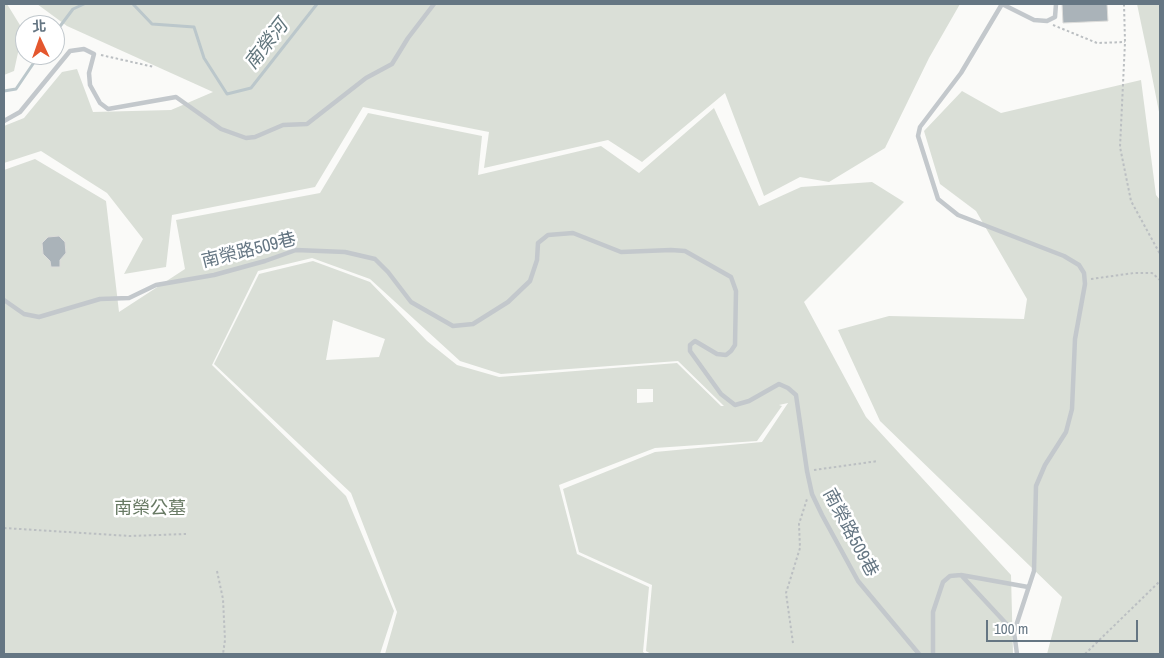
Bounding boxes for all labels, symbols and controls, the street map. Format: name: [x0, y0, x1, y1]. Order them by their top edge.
north arrow: [15, 15, 65, 65]
water label: 南榮河: [240, 16, 294, 74]
text: 北: [32, 17, 47, 35]
street label: 南榮路509巷: [200, 229, 298, 273]
street label: 南榮路509巷: [818, 485, 882, 581]
park label: 南榮公墓: [114, 498, 186, 520]
scale bar: [989, 610, 1142, 642]
text: 100 m: [994, 618, 1028, 639]

